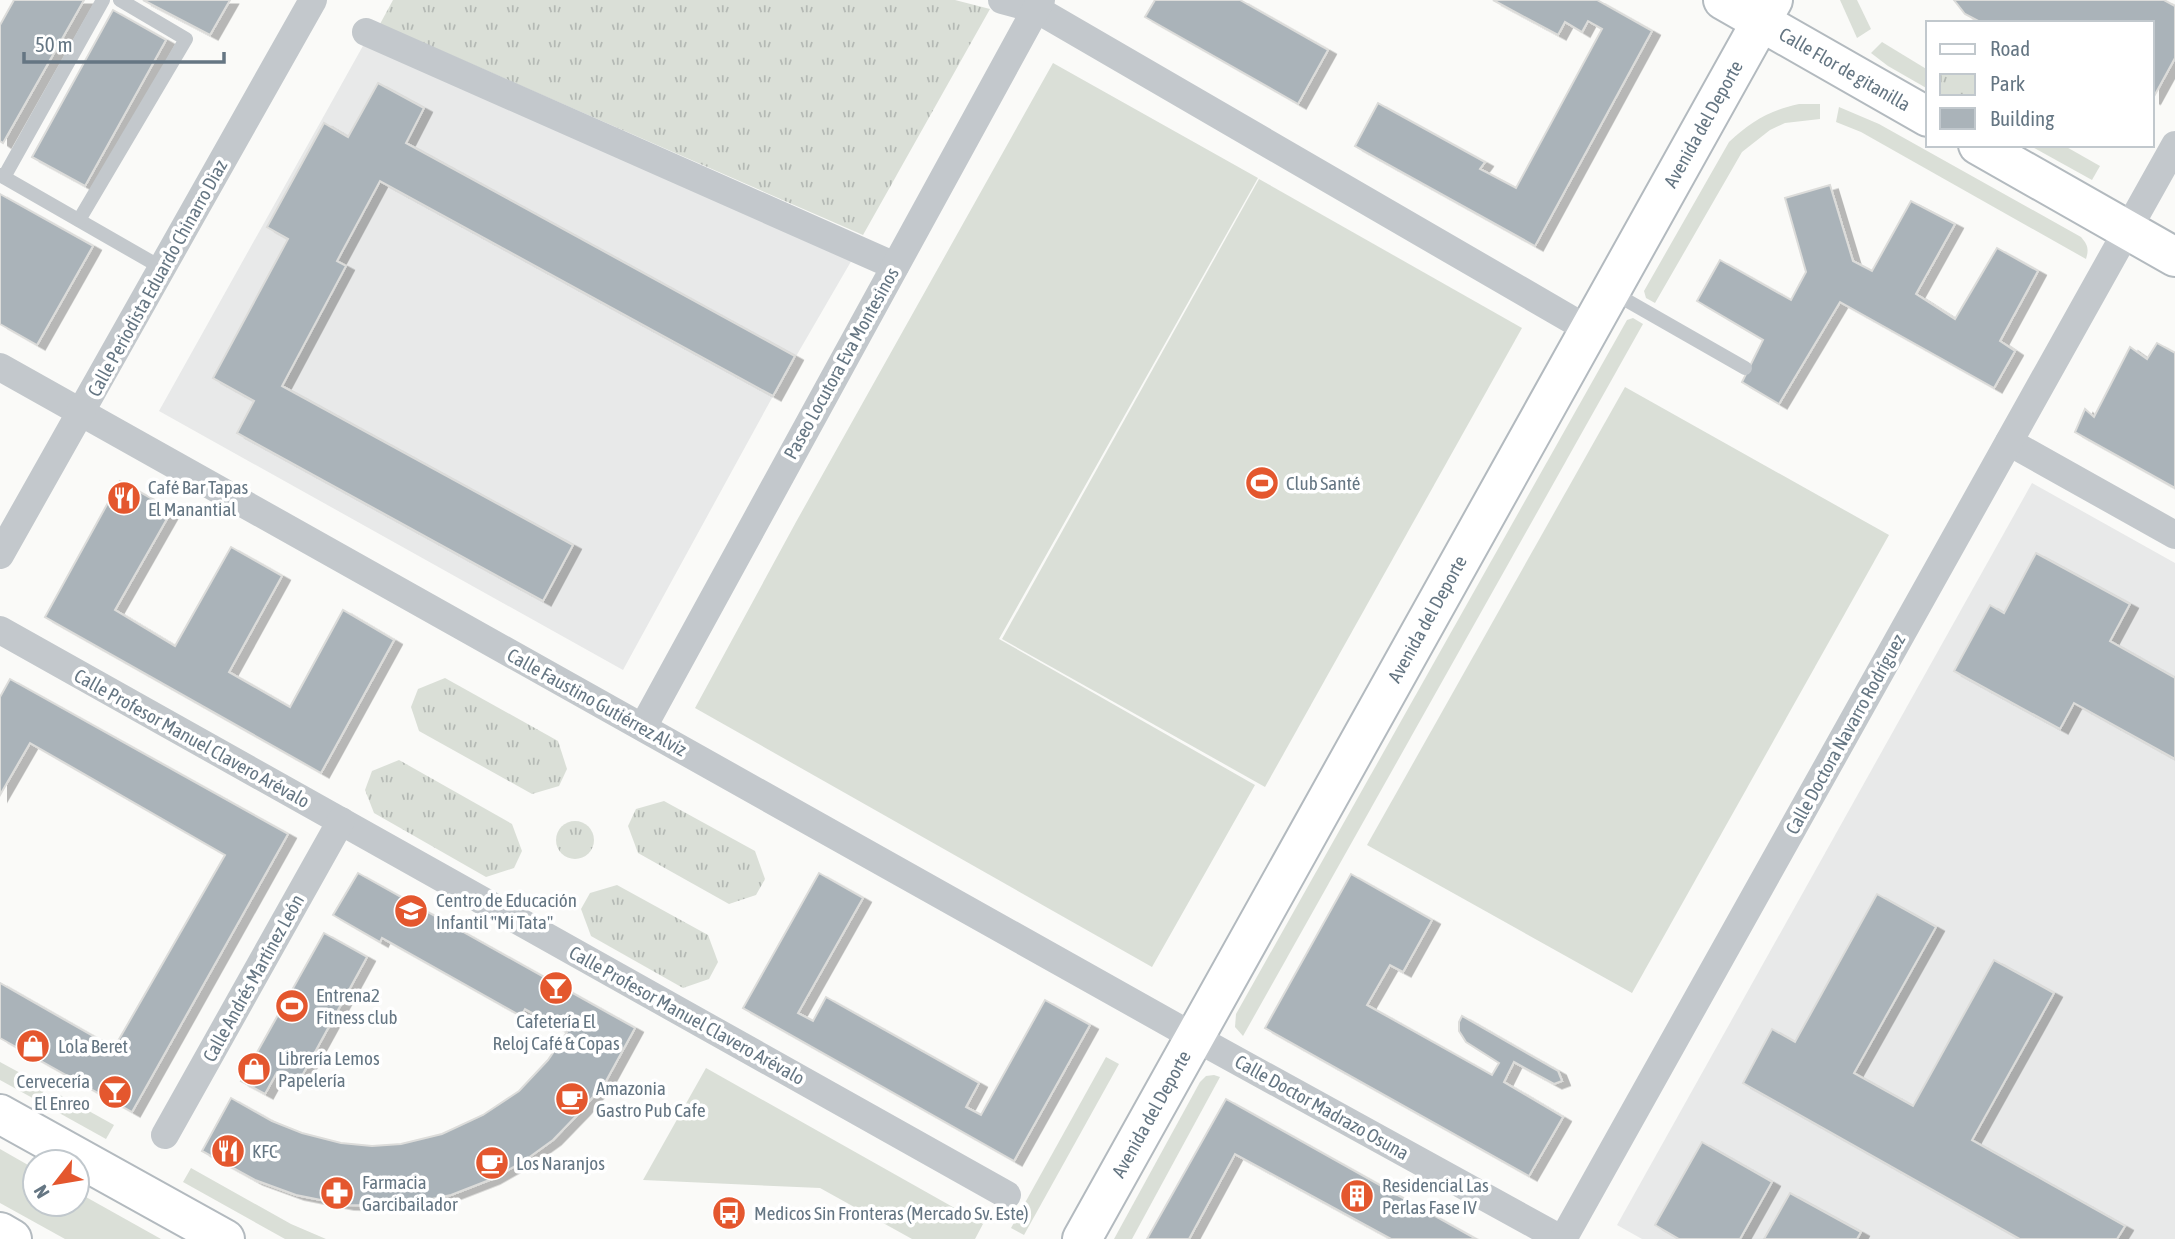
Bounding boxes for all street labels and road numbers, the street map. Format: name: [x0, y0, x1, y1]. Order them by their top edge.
street label: Calle Flor de gitanilla: [1776, 23, 1914, 115]
street label: Avenida del Deporte: [1659, 57, 1747, 191]
street label: Calle Periodista Eduardo Chinarro Diaz: [83, 156, 231, 400]
street label: Paseo Locutora Eva Montesinos: [779, 263, 903, 463]
street label: Avenida del Deporte: [1383, 552, 1471, 686]
street label: Calle Doctora Navarro Rodríguez: [1781, 630, 1909, 838]
street label: Calle Faustino Gutiérrez Alviz: [504, 644, 690, 760]
street label: Calle Profesor Manuel Clavero Arévalo: [70, 664, 314, 812]
street label: Calle Andrés Martínez León: [198, 891, 308, 1065]
street label: Calle Profesor Manuel Clavero Arévalo: [565, 941, 809, 1089]
street label: Avenida del Deporte: [1107, 1047, 1195, 1181]
street label: Calle Doctor Madrazo Osuna: [1231, 1050, 1413, 1164]

